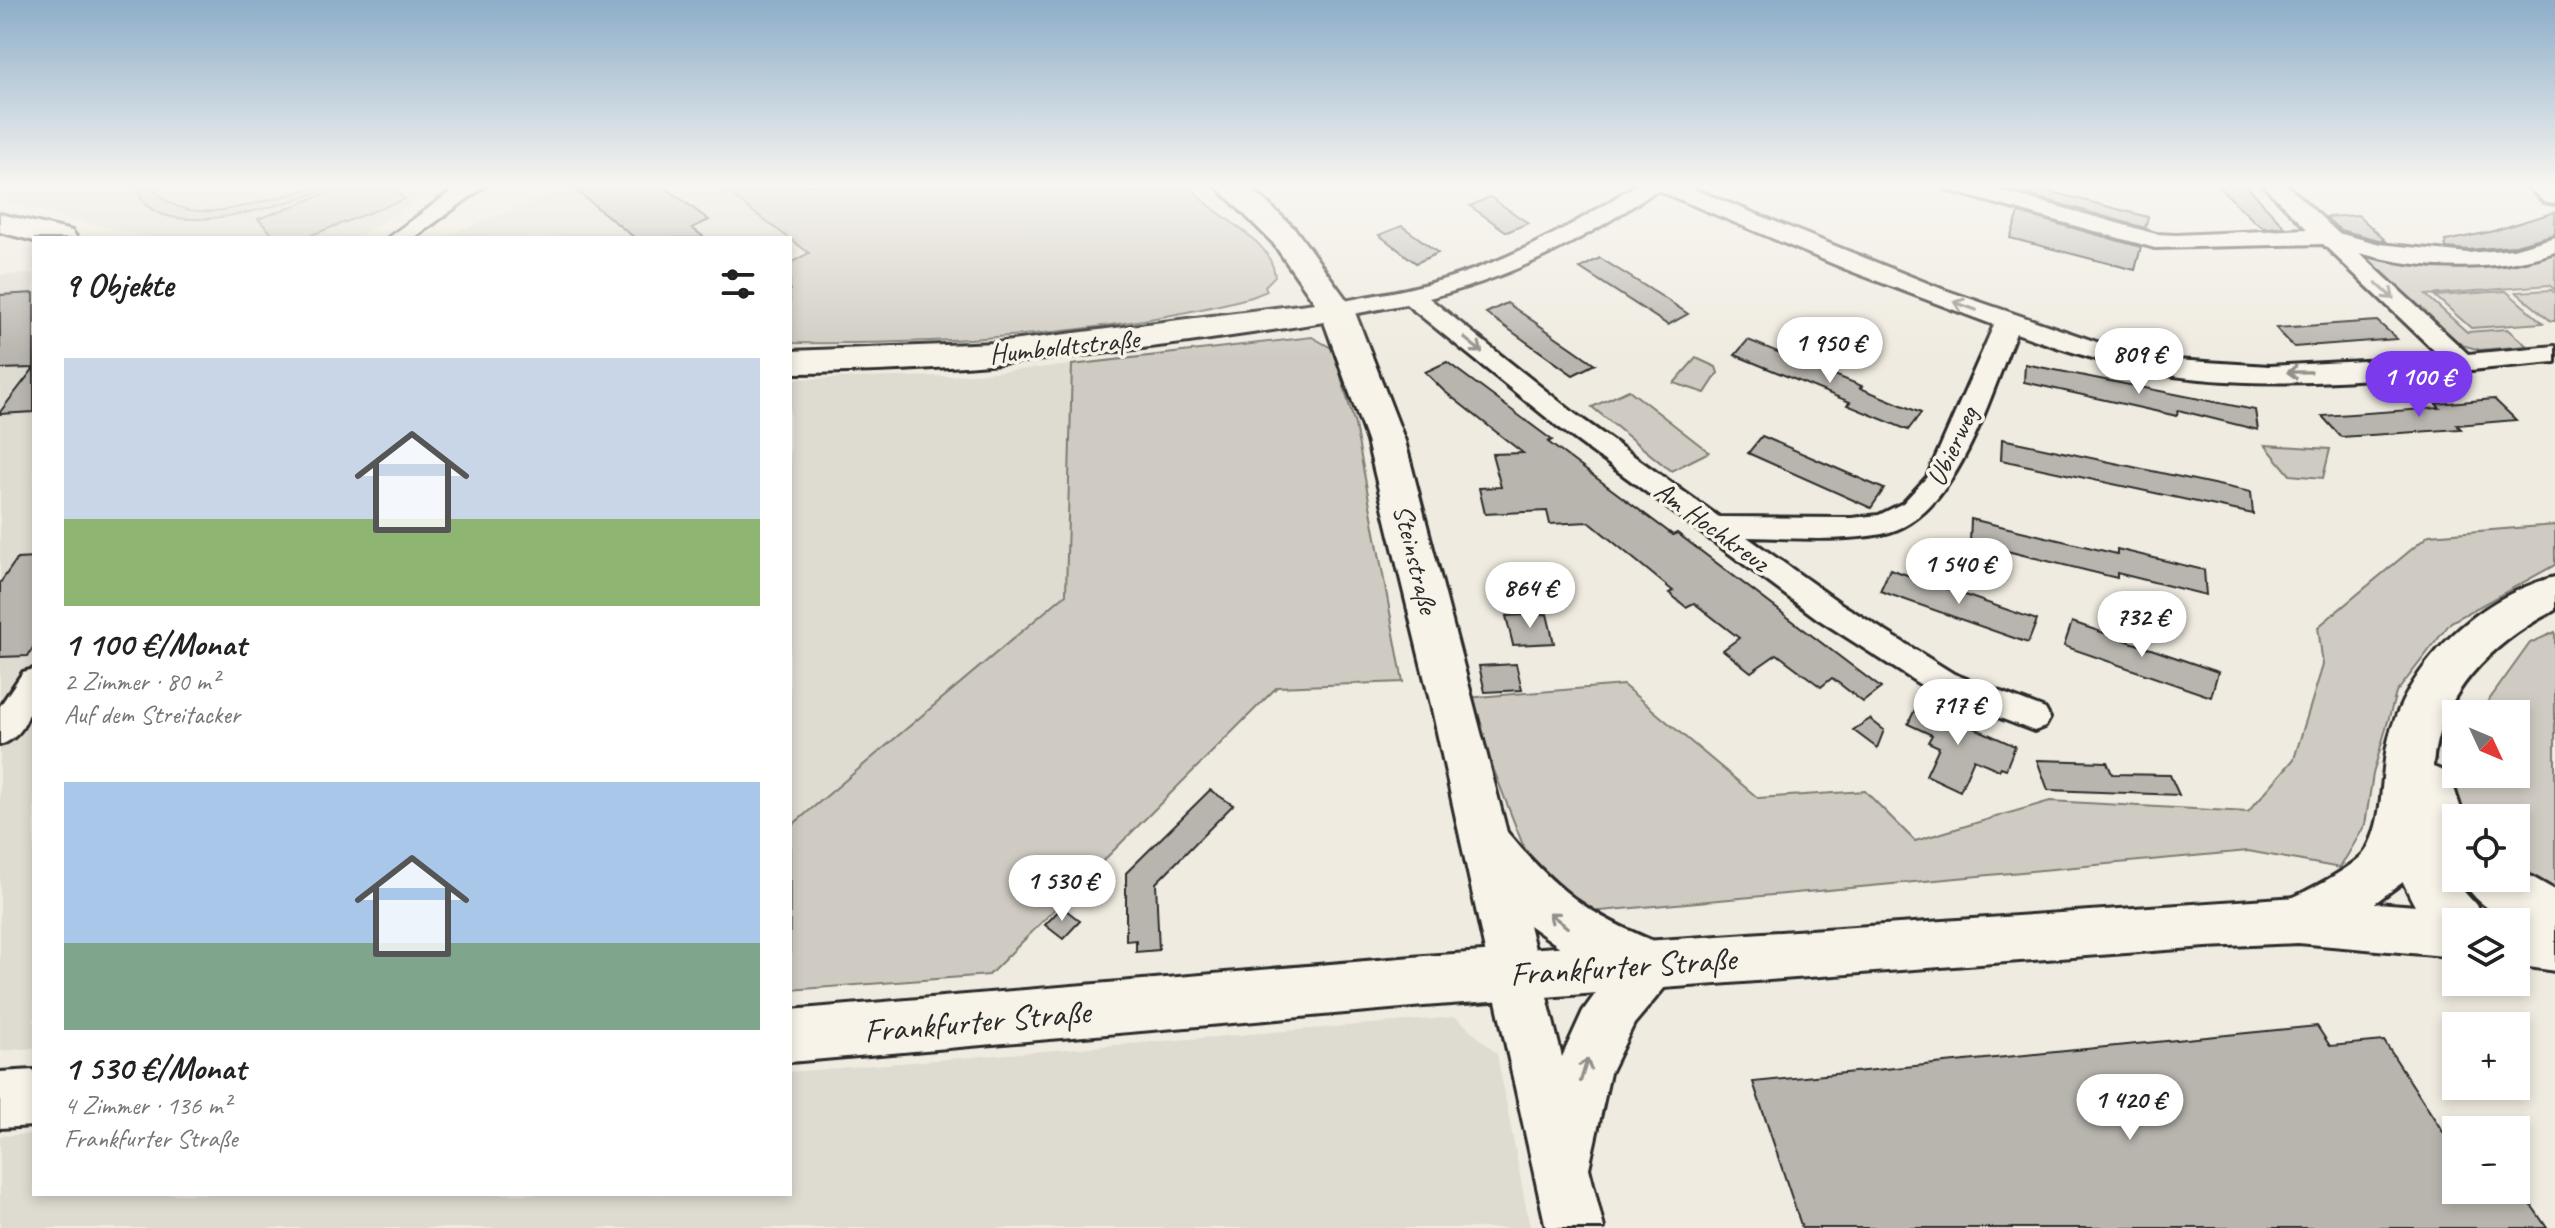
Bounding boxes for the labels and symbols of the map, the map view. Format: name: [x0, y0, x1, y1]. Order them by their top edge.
one-way arrow: [2375, 281, 2395, 300]
one-way arrow: [1953, 298, 1978, 313]
pin: 1 950 €: [1756, 317, 1904, 385]
street label: Humboldtstraße: [987, 321, 1142, 371]
pin: 809 €: [2083, 328, 2195, 396]
one-way arrow: [1462, 336, 1483, 354]
pin: 1 100 €: [2345, 351, 2493, 419]
one-way arrow: [2286, 364, 2313, 380]
street label: Ubierweg: [1918, 400, 1986, 492]
street label: Am Hochkreuz: [1648, 473, 1778, 581]
street label: Steinstraße: [1386, 501, 1447, 619]
pin: 1 540 €: [1885, 538, 2033, 606]
pin: 864 €: [1474, 562, 1586, 630]
pin: 732 €: [2086, 591, 2198, 659]
pin: 717 €: [1902, 679, 2014, 747]
north arrow: [2442, 700, 2530, 788]
pin: 1 530 €: [988, 855, 1136, 923]
one-way arrow: [1547, 911, 1568, 929]
street label: Frankfurter Straße: [1508, 936, 1741, 995]
street label: Frankfurter Straße: [862, 989, 1095, 1052]
one-way arrow: [1577, 1058, 1592, 1084]
pin: 1 420 €: [2056, 1074, 2204, 1142]

